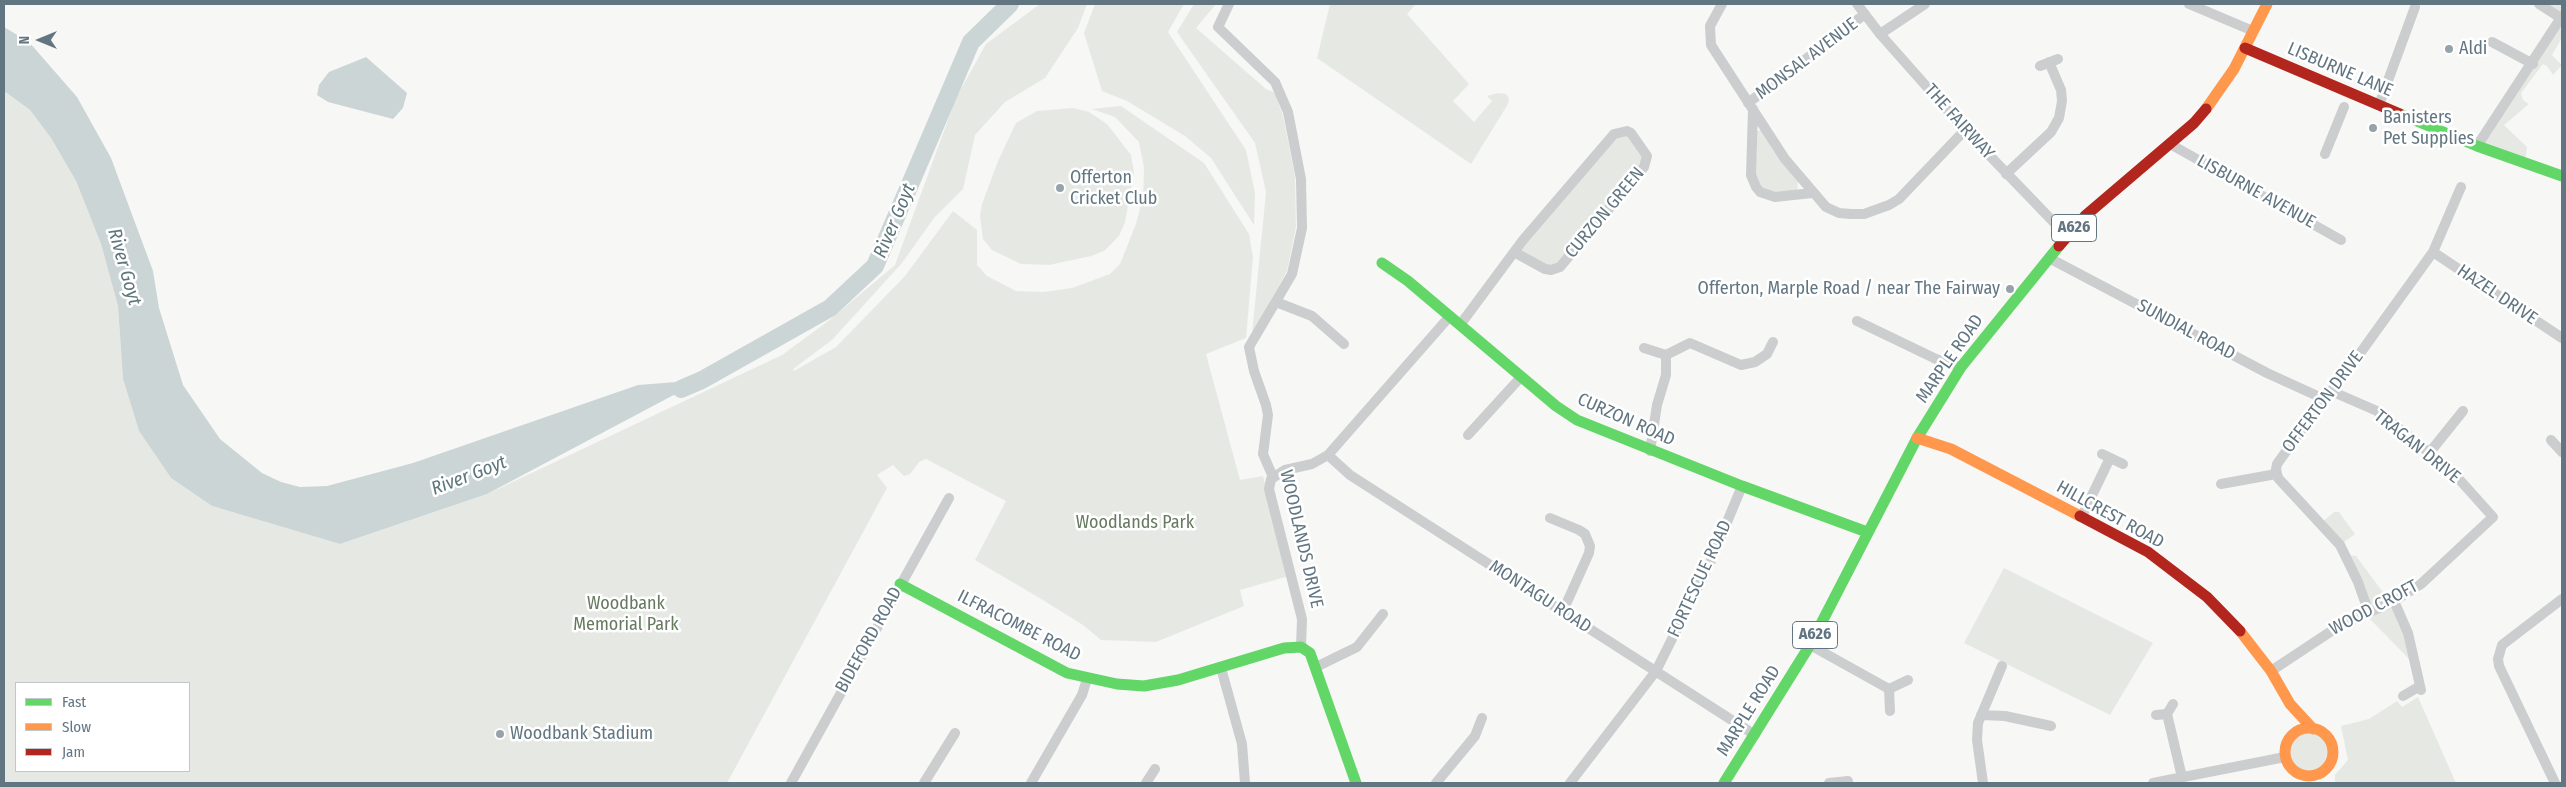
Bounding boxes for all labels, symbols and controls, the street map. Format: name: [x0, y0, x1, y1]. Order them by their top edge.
street label: MONSAL AVENUE: [1752, 14, 1862, 104]
north arrow: [15, 15, 65, 65]
text: N: [16, 36, 33, 44]
street label: LISBURNE LANE: [2284, 38, 2396, 102]
place label: Aldi: [2459, 38, 2487, 60]
marker: Aldi: [2443, 43, 2455, 55]
street label: THE FAIRWAY: [1920, 80, 1998, 164]
place label: Banisters Pet Supplies: [2383, 107, 2474, 150]
marker: Banisters Pet Supplies: [2367, 122, 2379, 134]
street label: LISBURNE AVENUE: [2193, 151, 2319, 233]
street label: CURZON GREEN: [1561, 163, 1649, 263]
place label: Offerton Cricket Club: [1070, 167, 1157, 210]
water label: River Goyt: [869, 180, 921, 262]
marker: Offerton Cricket Club: [1054, 182, 1066, 194]
road number: A626: [2052, 214, 2096, 242]
water label: River Goyt: [102, 226, 146, 308]
street label: HAZEL DRIVE: [2453, 260, 2541, 330]
place label: Offerton, Marple Road / near The Fairway: [1698, 278, 2000, 300]
marker: Offerton, Marple Road / near The Fairway: [2004, 283, 2016, 295]
street label: SUNDIAL ROAD: [2133, 295, 2239, 365]
street label: MARPLE ROAD: [1912, 311, 1988, 407]
street label: OFFERTON DRIVE: [2278, 347, 2368, 457]
street label: CURZON ROAD: [1574, 389, 1678, 451]
street label: TRAGAN DRIVE: [2369, 406, 2465, 488]
water label: River Goyt: [428, 451, 510, 501]
street label: WOODLANDS DRIVE: [1275, 468, 1327, 610]
street label: HILLCREST ROAD: [2052, 477, 2168, 553]
park label: Woodlands Park: [1076, 512, 1194, 534]
street label: FORTESCUE ROAD: [1663, 517, 1737, 641]
street label: MONTAGU ROAD: [1485, 556, 1595, 638]
street label: WOOD CROFT: [2326, 576, 2422, 640]
street label: BIDEFORD ROAD: [831, 583, 907, 697]
street label: ILFRACOMBE ROAD: [954, 586, 1084, 666]
park label: Woodbank Memorial Park: [573, 593, 679, 636]
road number: A626: [1792, 622, 1838, 648]
street label: MARPLE ROAD: [1713, 662, 1785, 760]
legend: [15, 682, 190, 772]
text: Fast: [62, 693, 86, 711]
text: Slow: [62, 718, 91, 736]
place label: Woodbank Stadium: [510, 723, 653, 745]
marker: Woodbank Stadium: [494, 728, 506, 740]
text: Jam: [62, 743, 85, 761]

